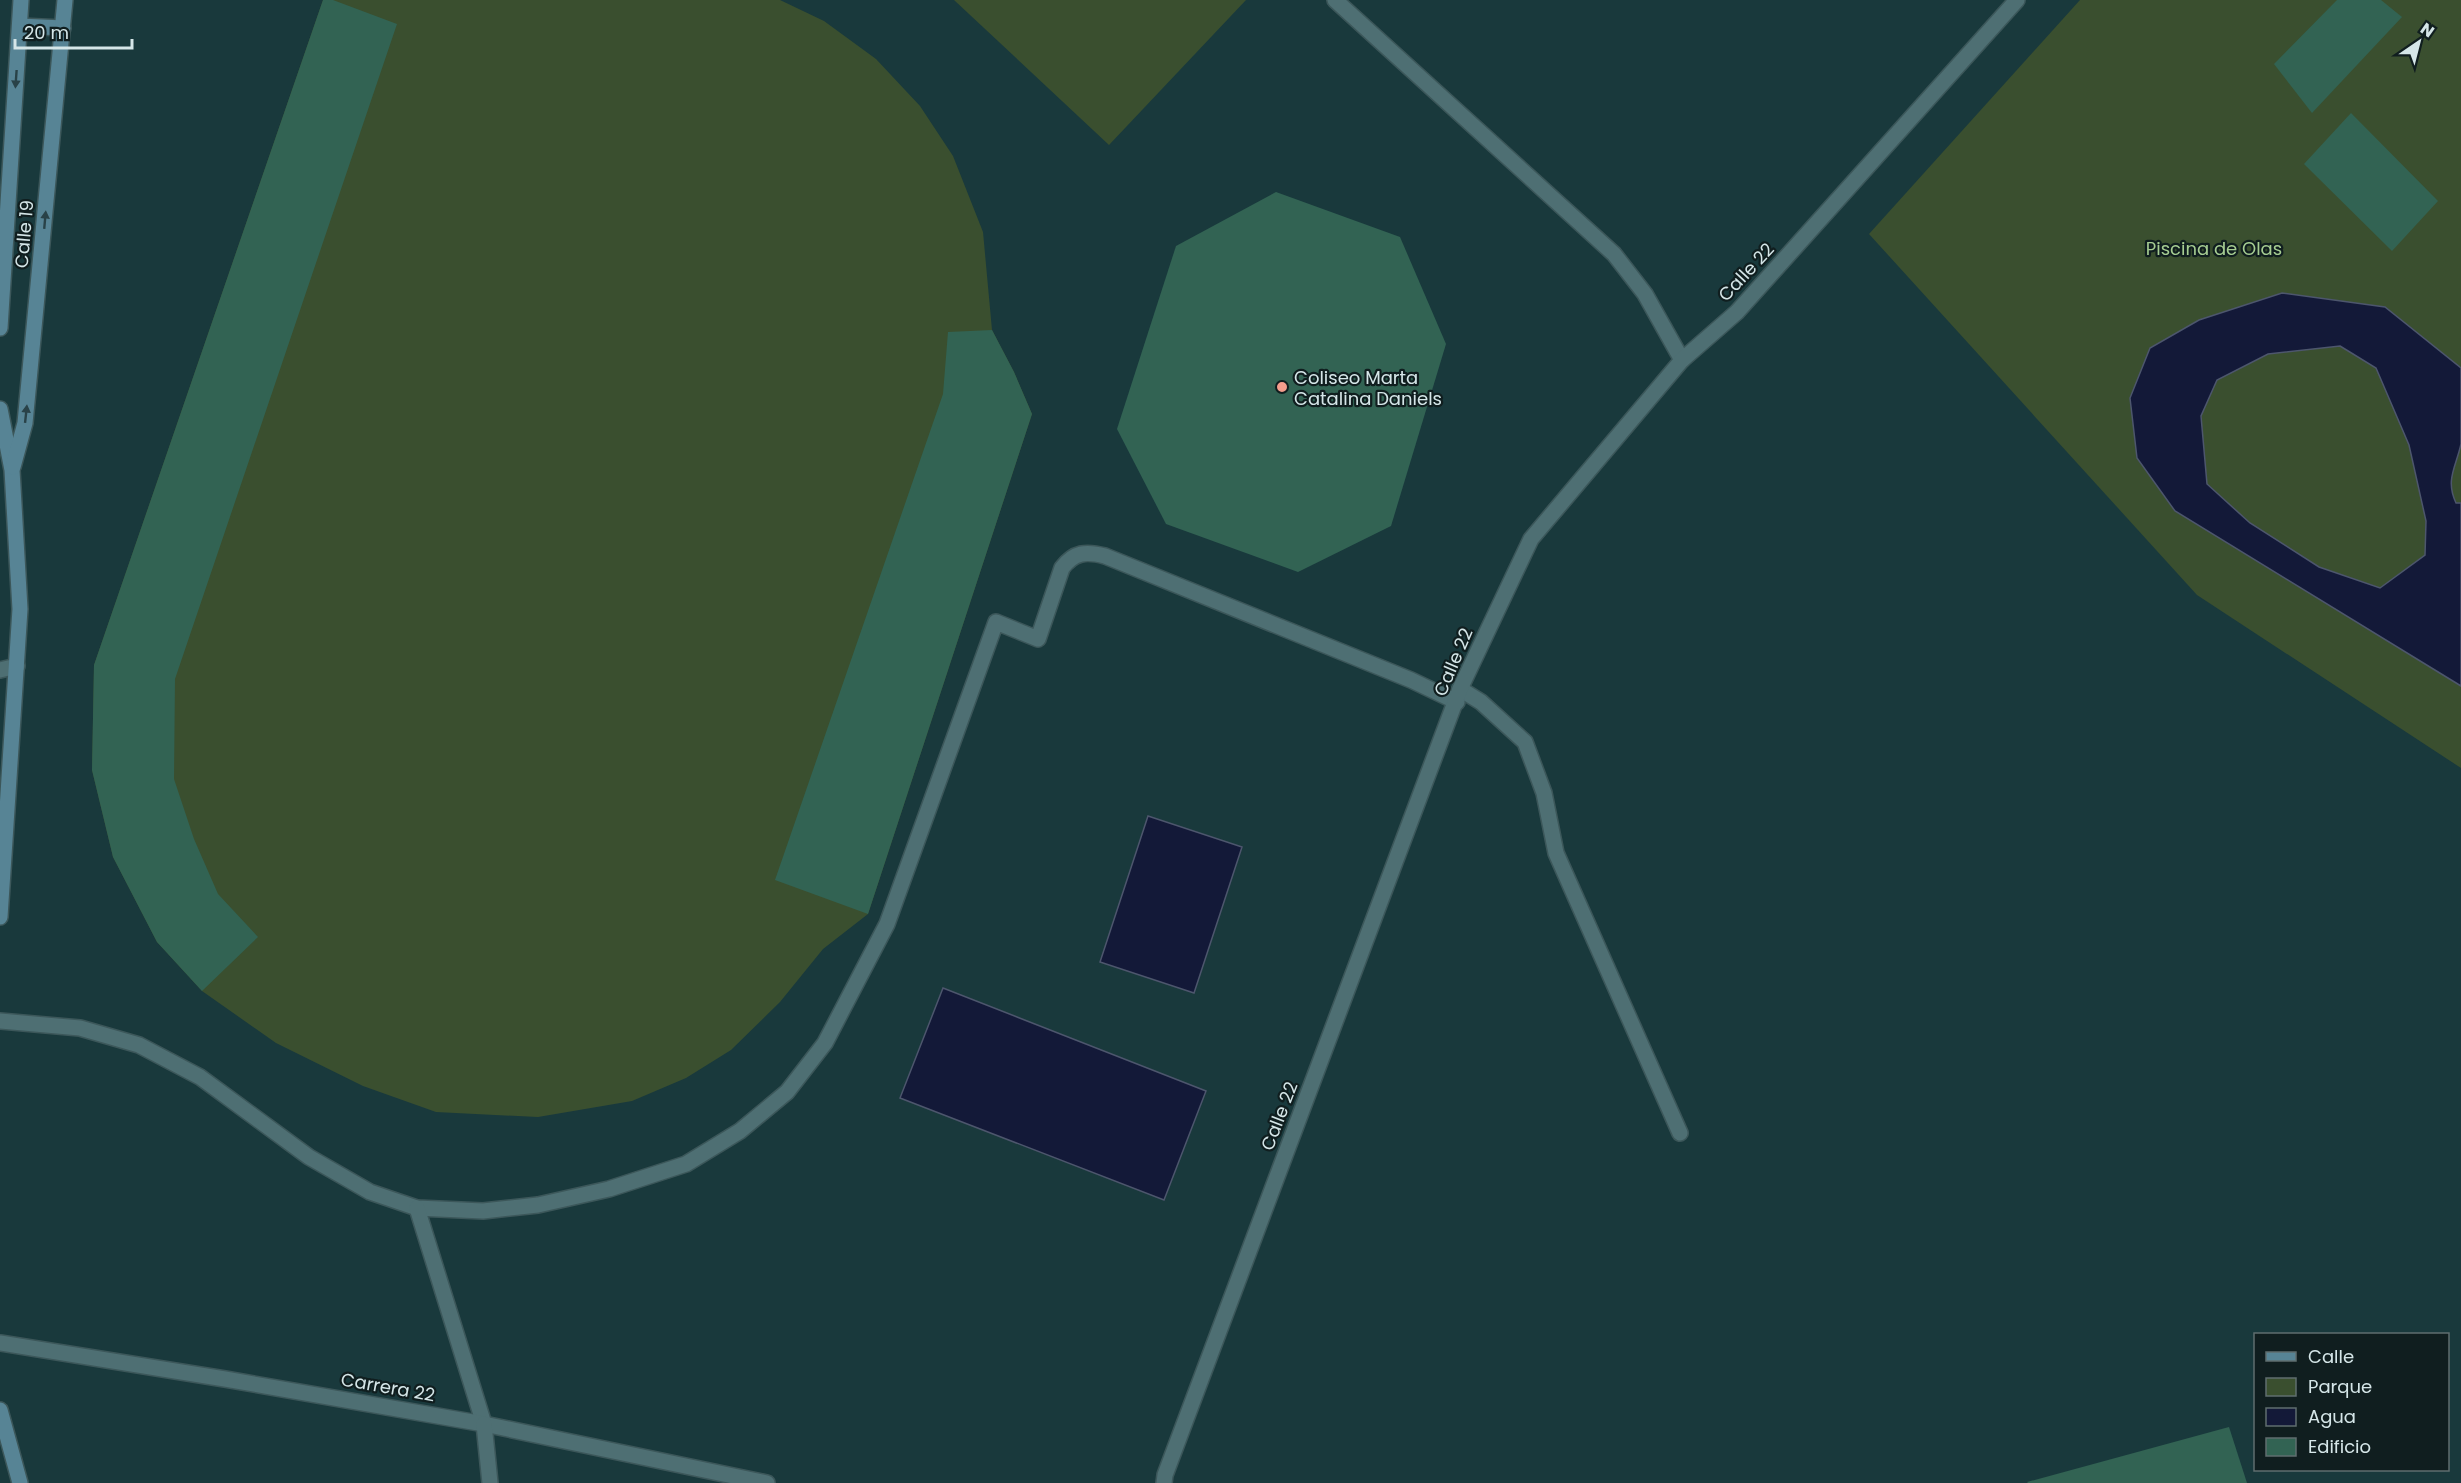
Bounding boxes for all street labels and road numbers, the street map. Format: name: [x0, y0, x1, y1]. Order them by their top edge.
street label: Calle 19: [9, 199, 39, 269]
street label: Calle 22: [1712, 237, 1780, 307]
street label: Calle 22: [1428, 624, 1478, 700]
street label: Calle 22: [1255, 1078, 1303, 1154]
street label: Carrera 22: [339, 1366, 437, 1408]

